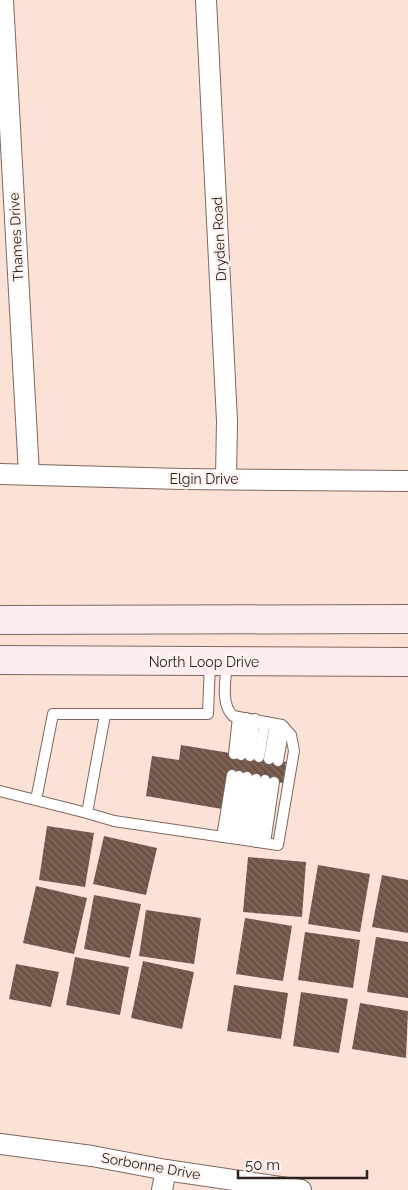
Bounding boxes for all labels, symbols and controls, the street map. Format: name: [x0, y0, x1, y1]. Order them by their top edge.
street label: Thames Drive: [6, 192, 26, 282]
street label: Dryden Road: [209, 196, 229, 282]
street label: Elgin Drive: [169, 471, 239, 487]
street label: North Loop Drive: [149, 654, 259, 670]
scale bar: [238, 1148, 367, 1180]
street label: Sorbonne Drive: [100, 1149, 202, 1183]
text: 50 m: [245, 1156, 280, 1174]

